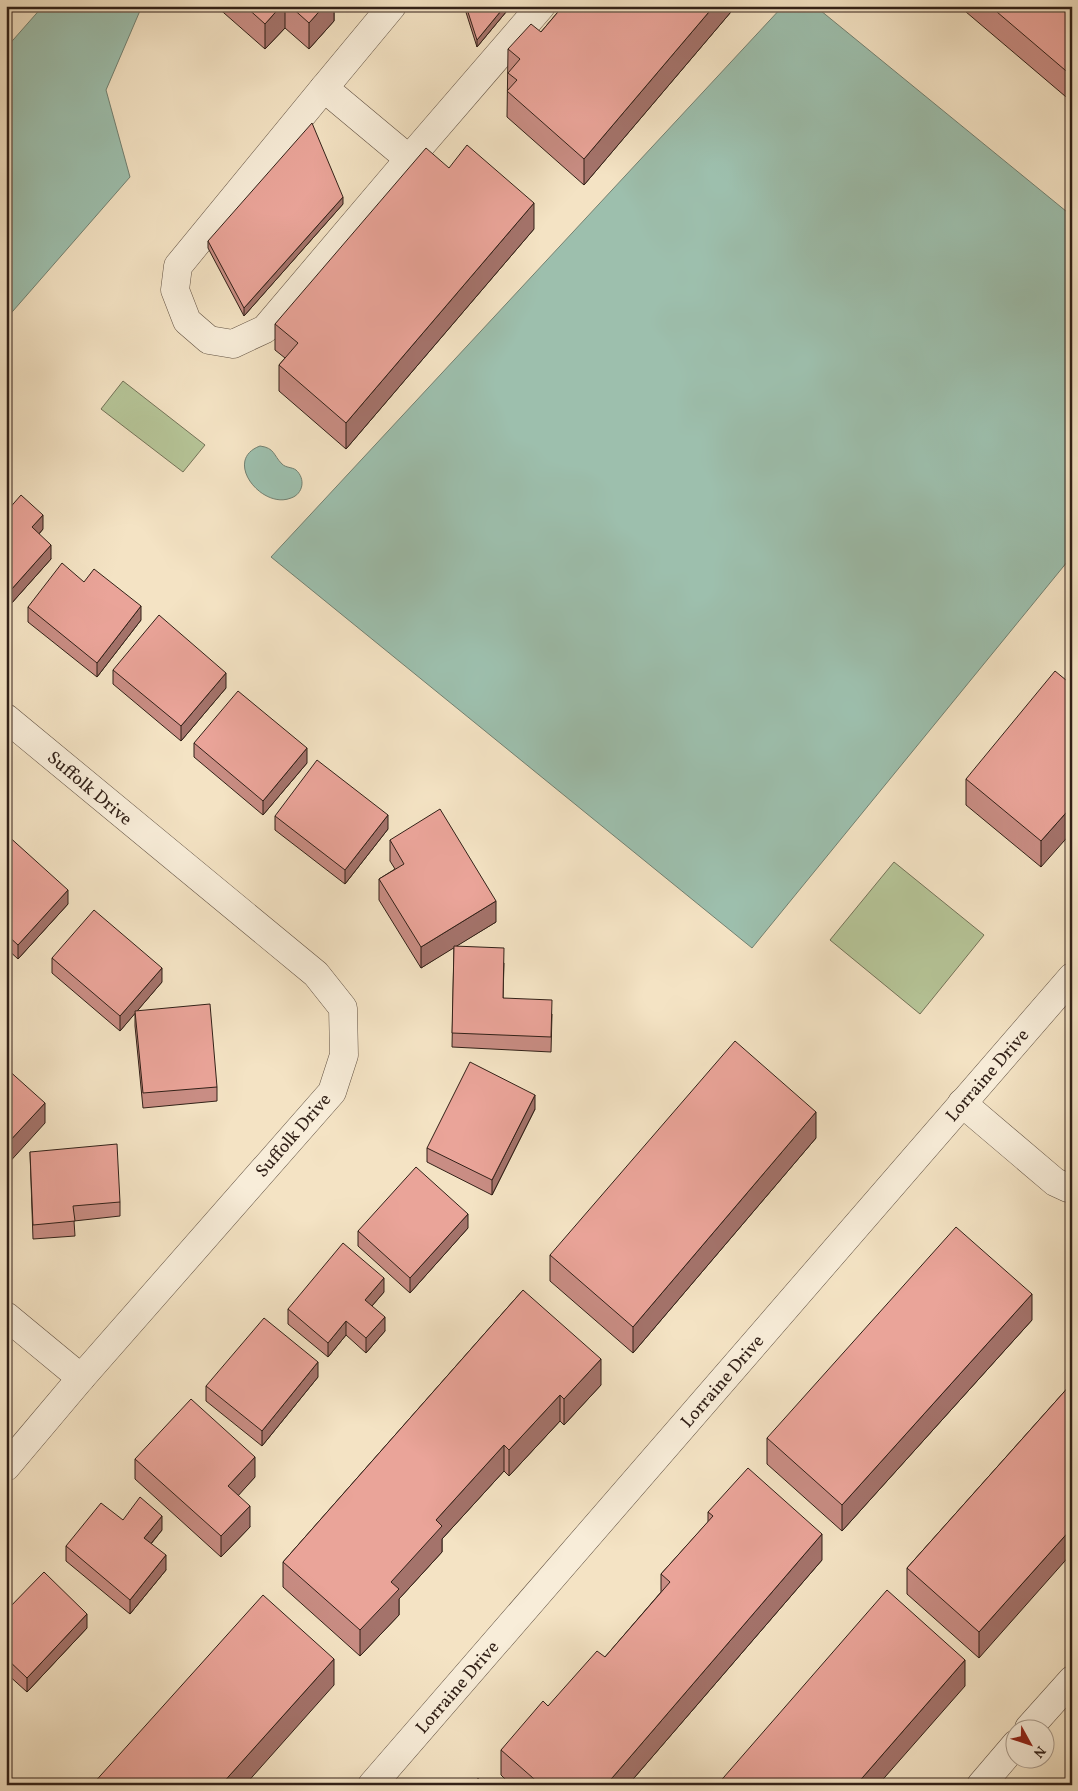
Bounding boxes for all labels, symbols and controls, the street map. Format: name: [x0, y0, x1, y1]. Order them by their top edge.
street label: Suffolk Drive: [41, 746, 137, 832]
street label: Lorraine Drive: [941, 1024, 1036, 1128]
street label: Suffolk Drive: [251, 1088, 338, 1184]
street label: Lorraine Drive: [676, 1330, 771, 1434]
street label: Lorraine Drive: [411, 1636, 506, 1740]
north arrow: [1006, 1718, 1056, 1768]
text: N: [1028, 1741, 1049, 1761]

